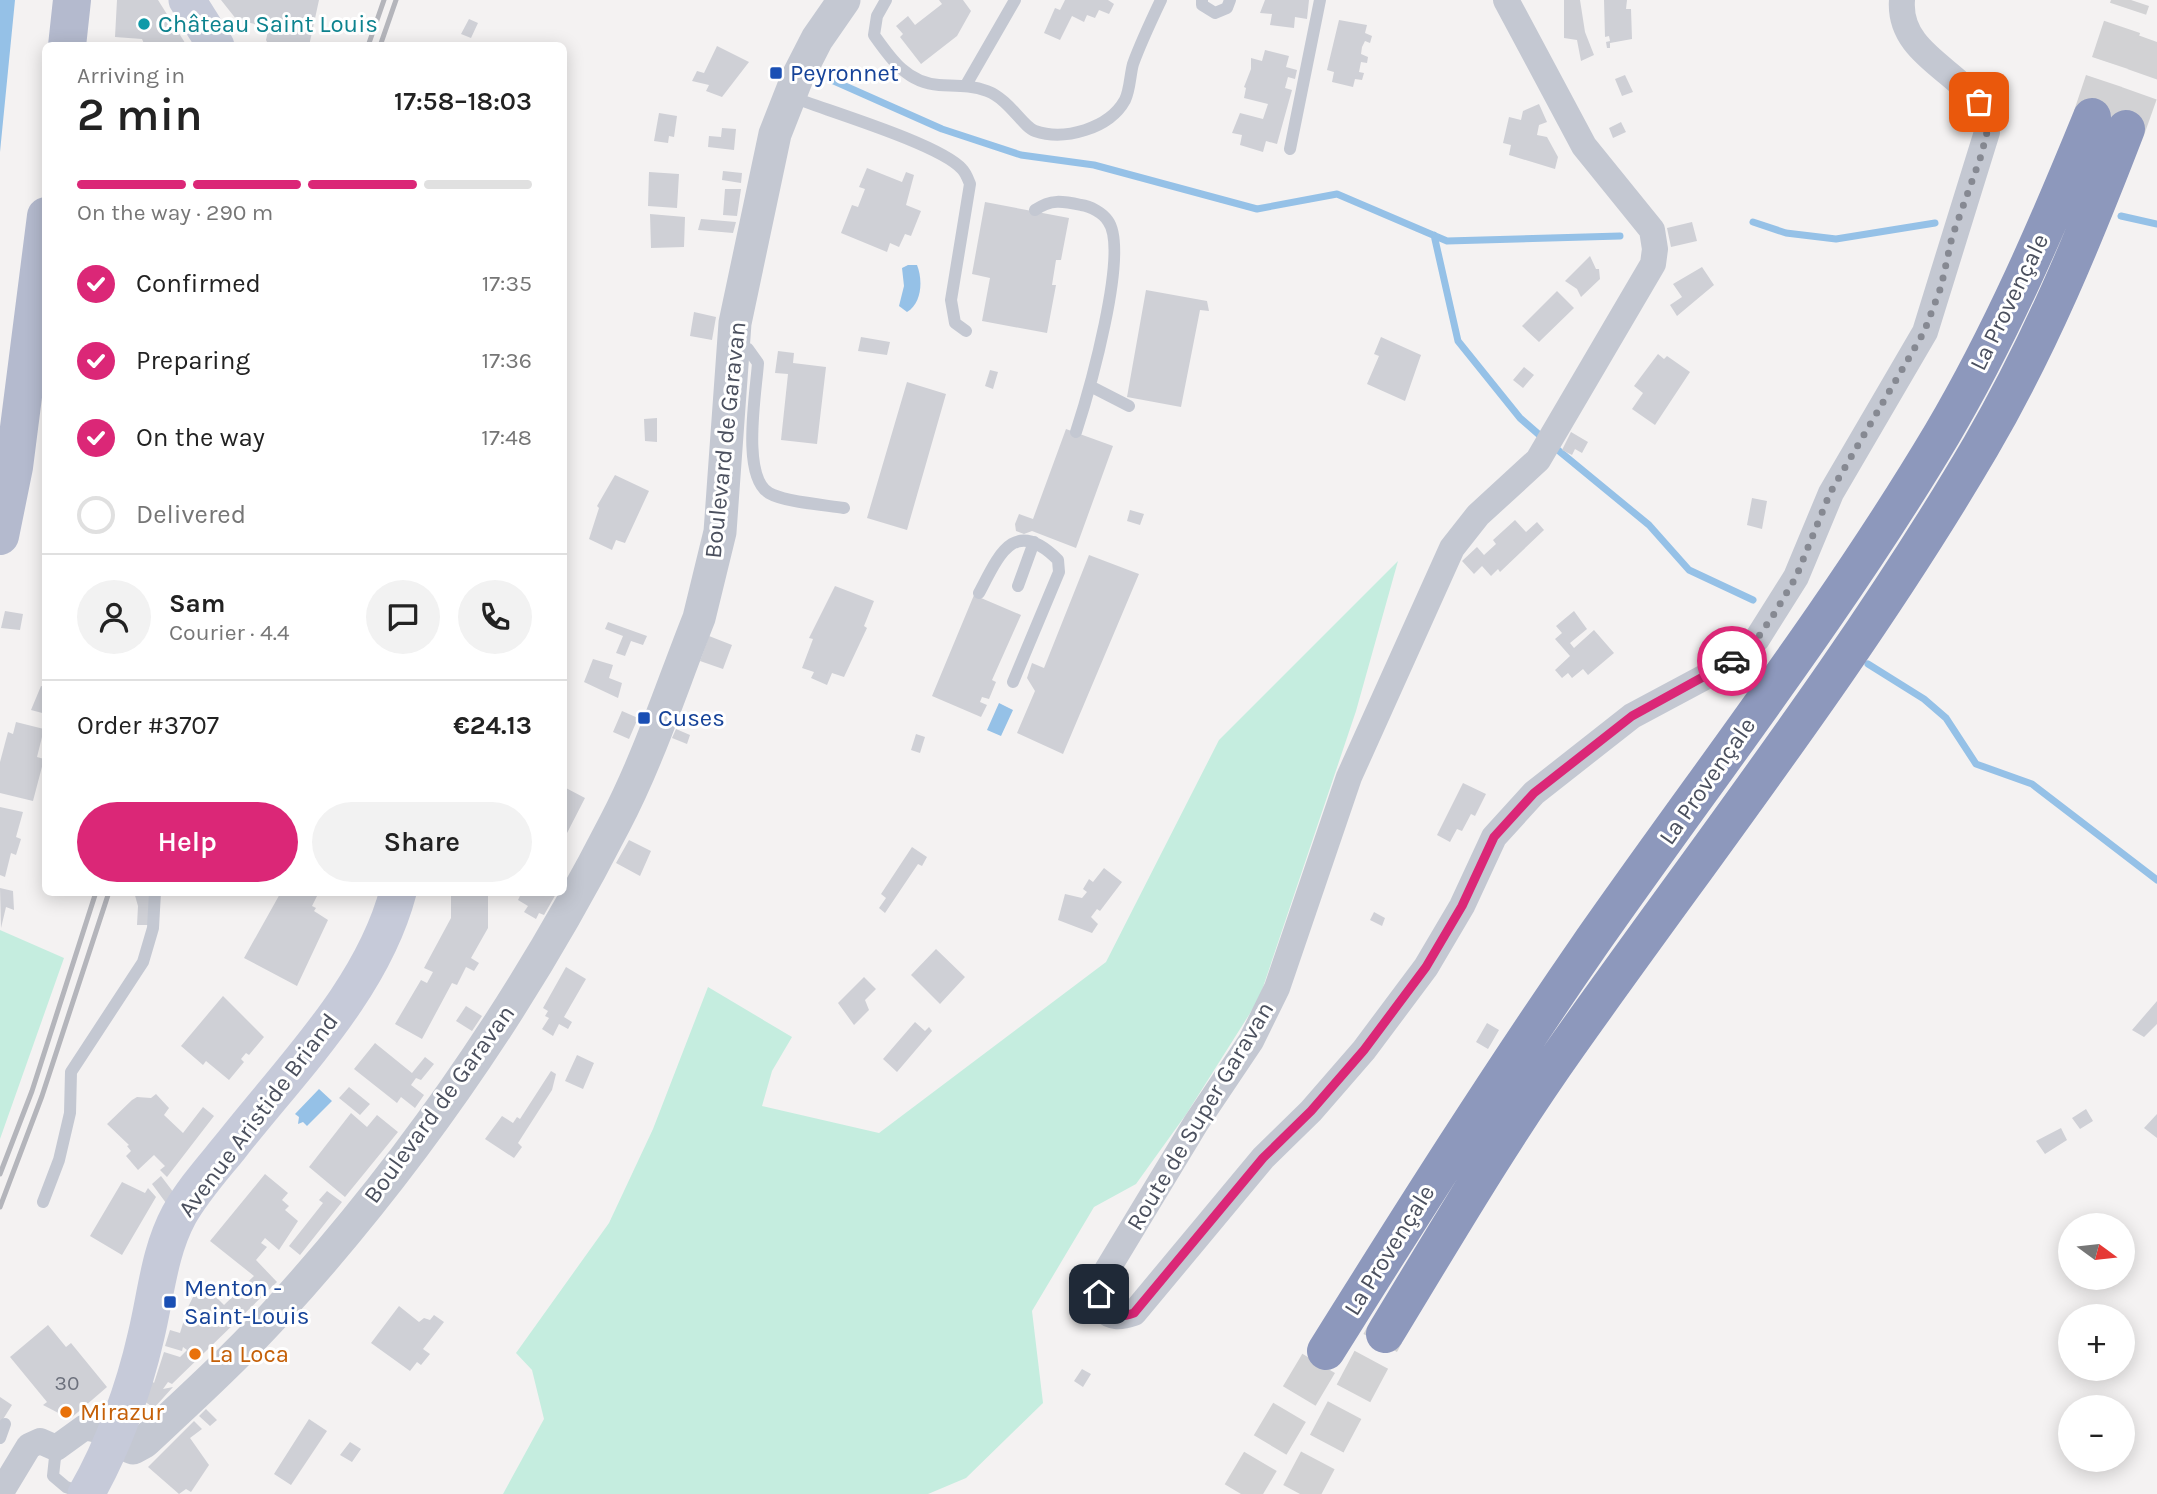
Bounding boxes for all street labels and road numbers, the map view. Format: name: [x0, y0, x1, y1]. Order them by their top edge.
street label: La Provençale: [1964, 229, 2054, 375]
street label: Boulevard de Garavan: [699, 320, 751, 560]
street label: La Provençale: [1653, 712, 1761, 850]
street label: Route de Super Garavan: [1121, 997, 1279, 1235]
street label: Boulevard de Garavan: [358, 999, 520, 1209]
street label: Avenue Aristide Briand: [172, 1008, 344, 1222]
street label: La Provençale: [1338, 1180, 1440, 1320]

